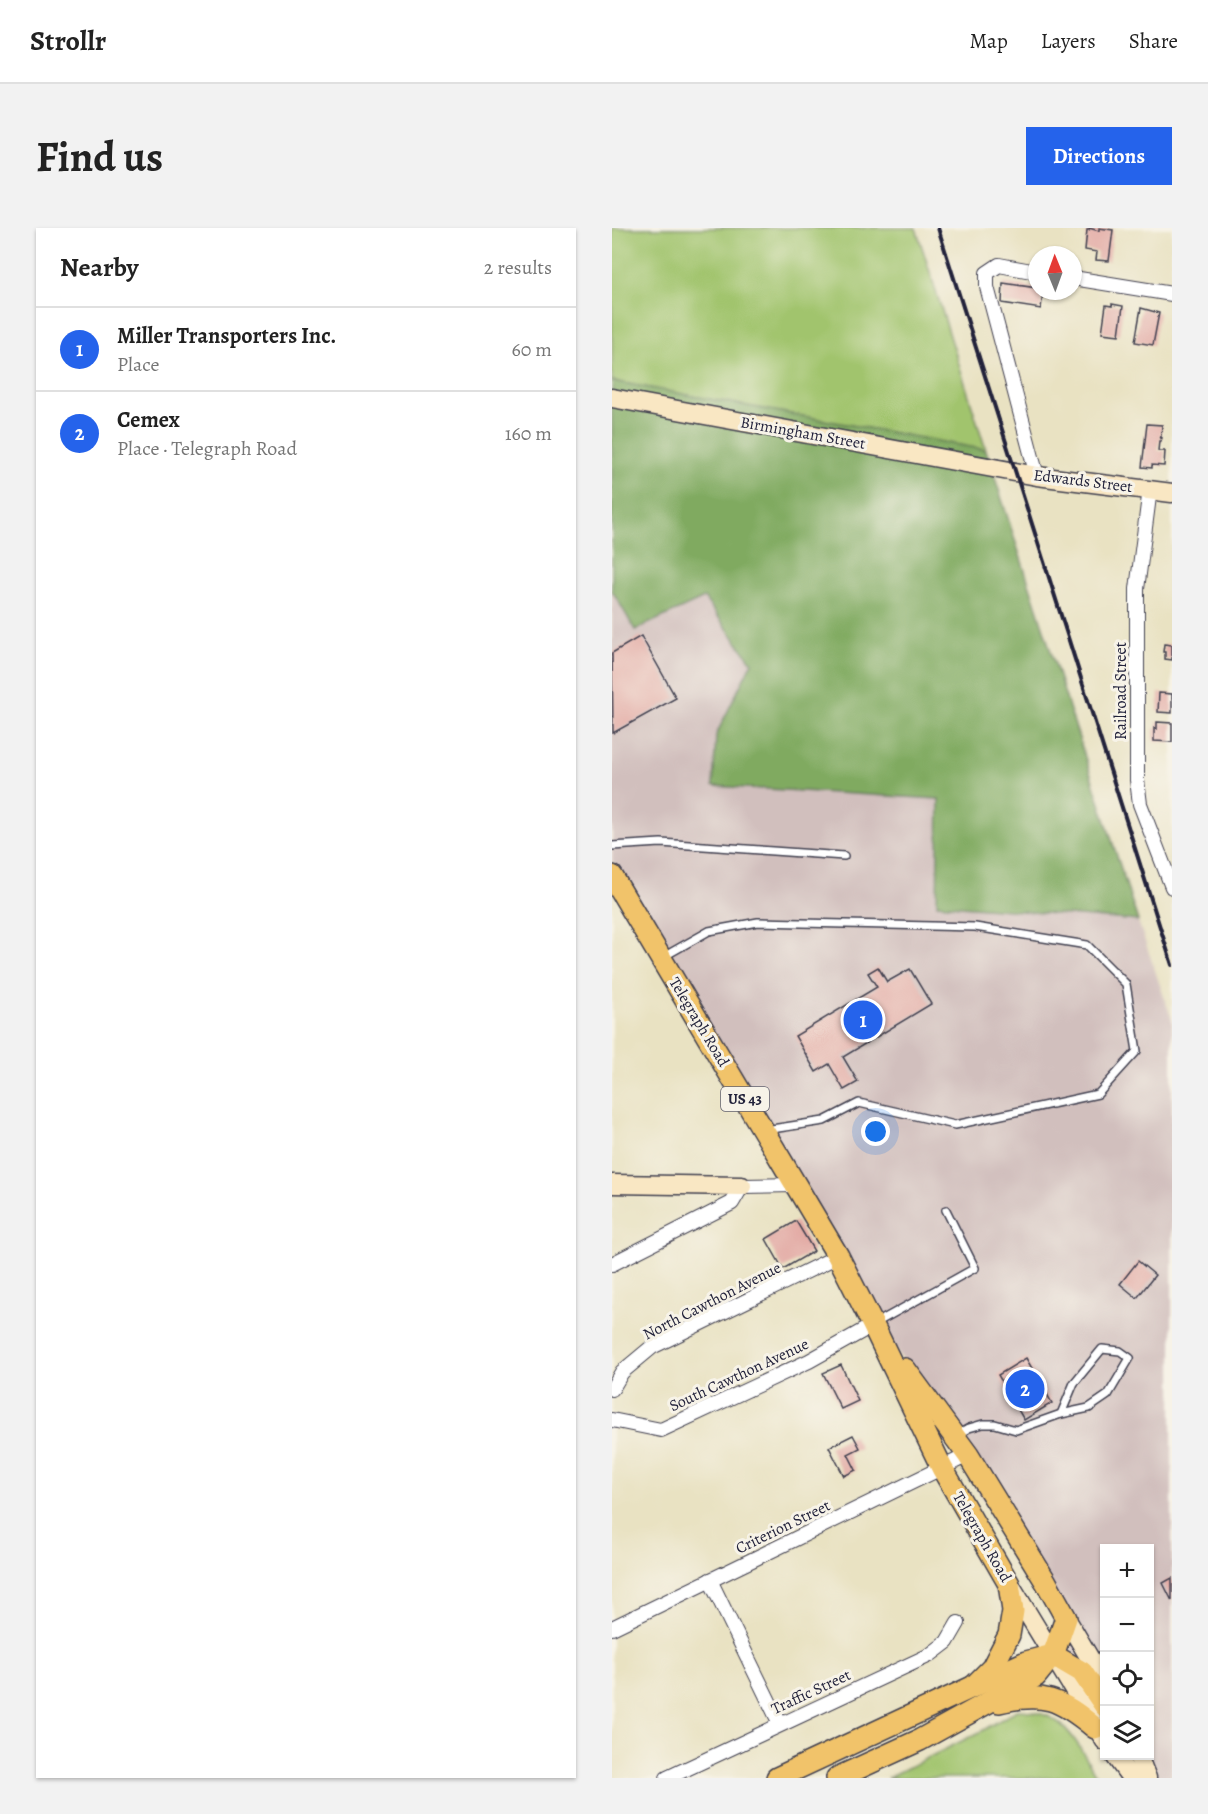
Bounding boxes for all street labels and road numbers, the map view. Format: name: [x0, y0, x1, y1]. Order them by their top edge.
street label: Birmingham Street: [739, 411, 867, 455]
street label: Edwards Street: [1032, 464, 1134, 498]
street label: Railroad Street: [1110, 642, 1132, 740]
street label: Telegraph Road: [664, 973, 735, 1071]
road number: US 43: [721, 1087, 769, 1111]
street label: North Cawthon Avenue: [639, 1257, 785, 1345]
street label: South Cawthon Avenue: [666, 1333, 812, 1417]
street label: Telegraph Road: [947, 1488, 1017, 1586]
street label: Criterion Street: [732, 1495, 834, 1559]
street label: Traffic Street: [768, 1664, 854, 1720]

